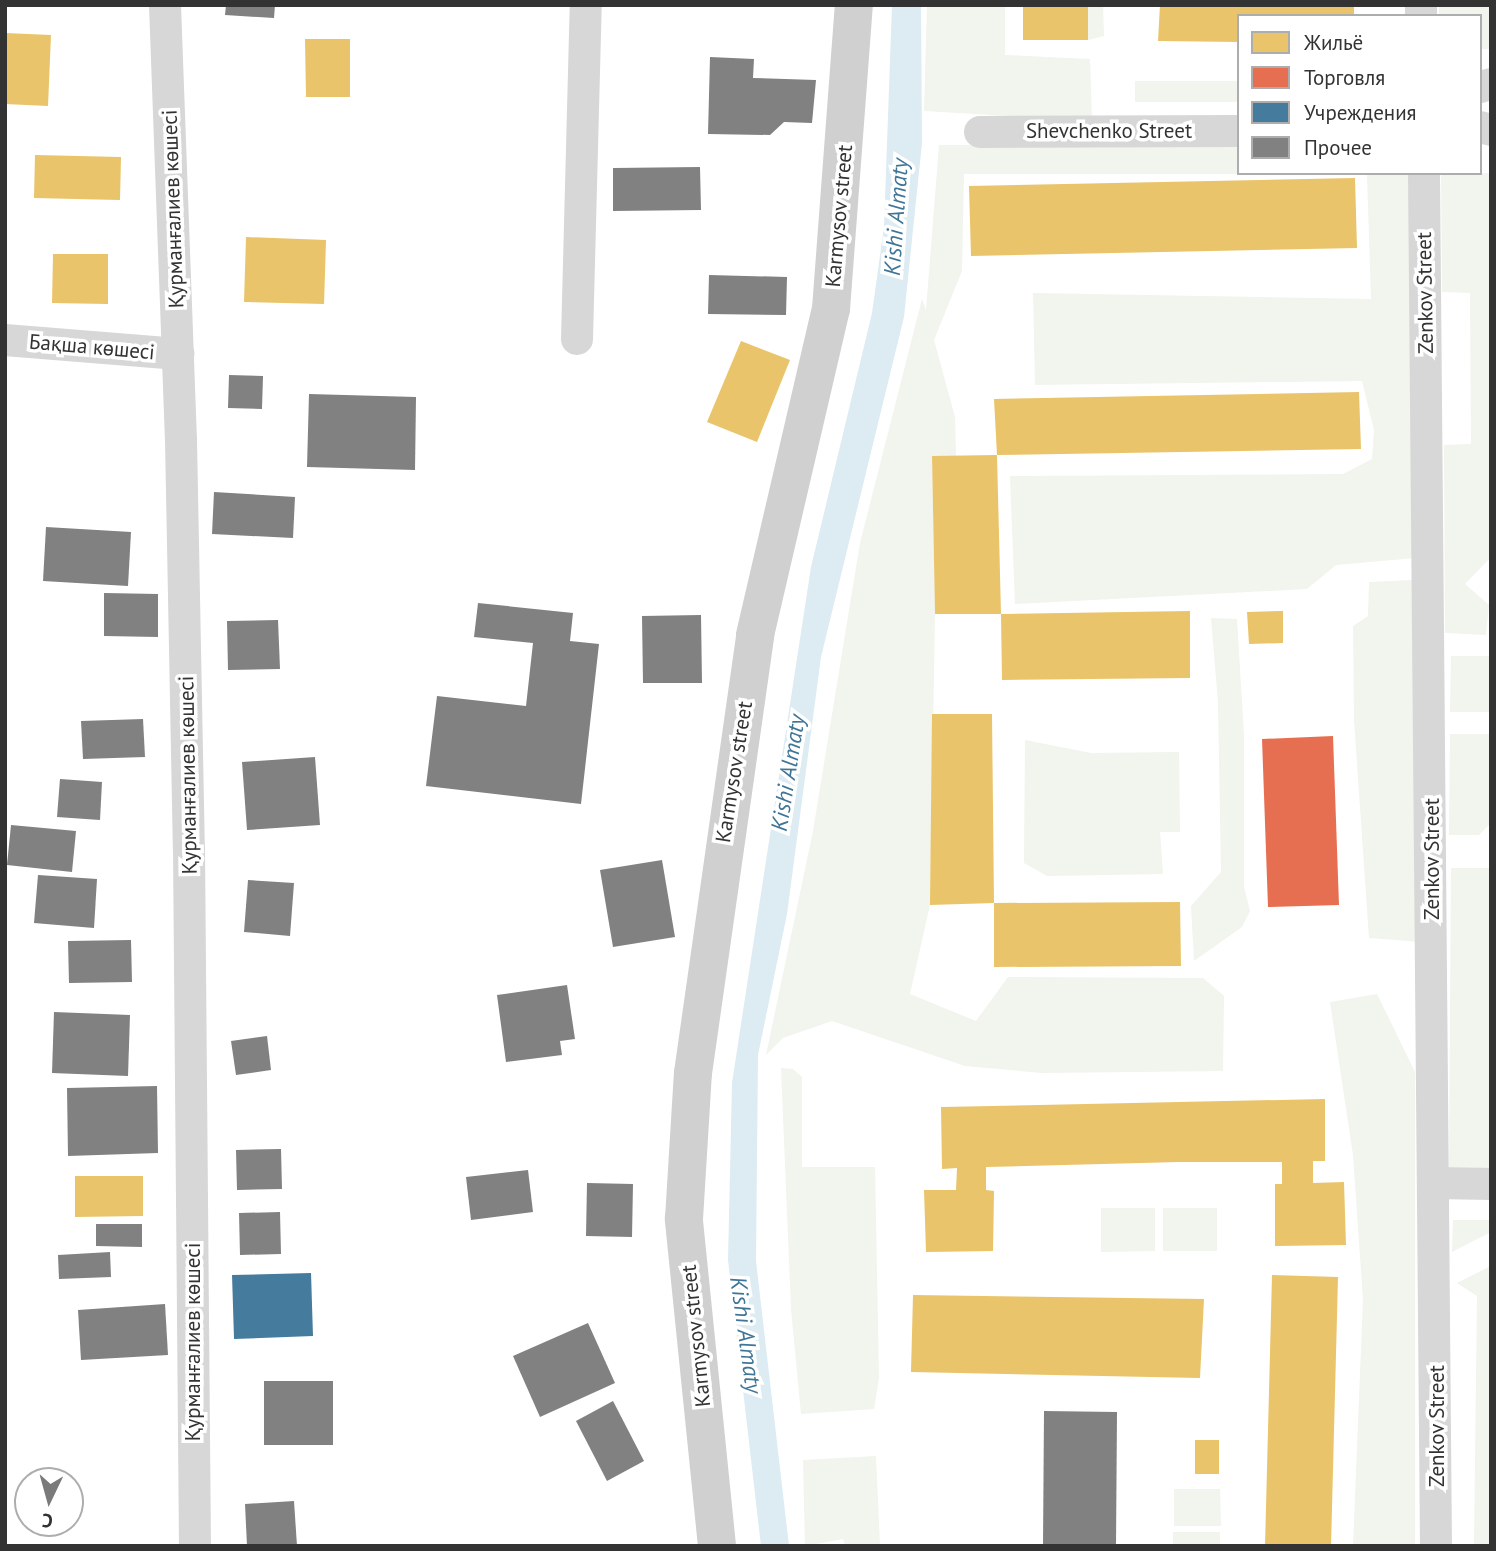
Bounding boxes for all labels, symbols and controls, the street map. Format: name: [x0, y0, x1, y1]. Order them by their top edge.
legend: [1237, 14, 1482, 175]
text: Жильё: [1304, 29, 1363, 56]
text: Торговля: [1304, 64, 1385, 91]
text: Учреждения: [1304, 99, 1417, 126]
street label: Қурманғалиев көшесі: [157, 109, 189, 309]
street label: Shevchenko Street: [1026, 118, 1192, 144]
text: Прочее: [1304, 134, 1372, 161]
street label: Karmysov street: [820, 143, 858, 289]
water label: Kіshі Almaty: [878, 157, 914, 277]
street label: Zenkov Street: [1411, 231, 1439, 355]
street label: Бақша көшесі: [28, 329, 156, 365]
street label: Қурманғалиев көшесі: [174, 675, 202, 875]
street label: Karmysov street: [710, 699, 758, 845]
water label: Kіshі Almaty: [765, 713, 811, 833]
street label: Zenkov Street: [1419, 798, 1445, 920]
street label: Қурманғалиев көшесі: [180, 1243, 206, 1441]
street label: Karmysov street: [676, 1263, 716, 1409]
water label: Kіshі Almaty: [724, 1275, 768, 1395]
street label: Zenkov Street: [1424, 1365, 1450, 1487]
north arrow: [14, 1467, 84, 1537]
text: С: [41, 1509, 54, 1533]

